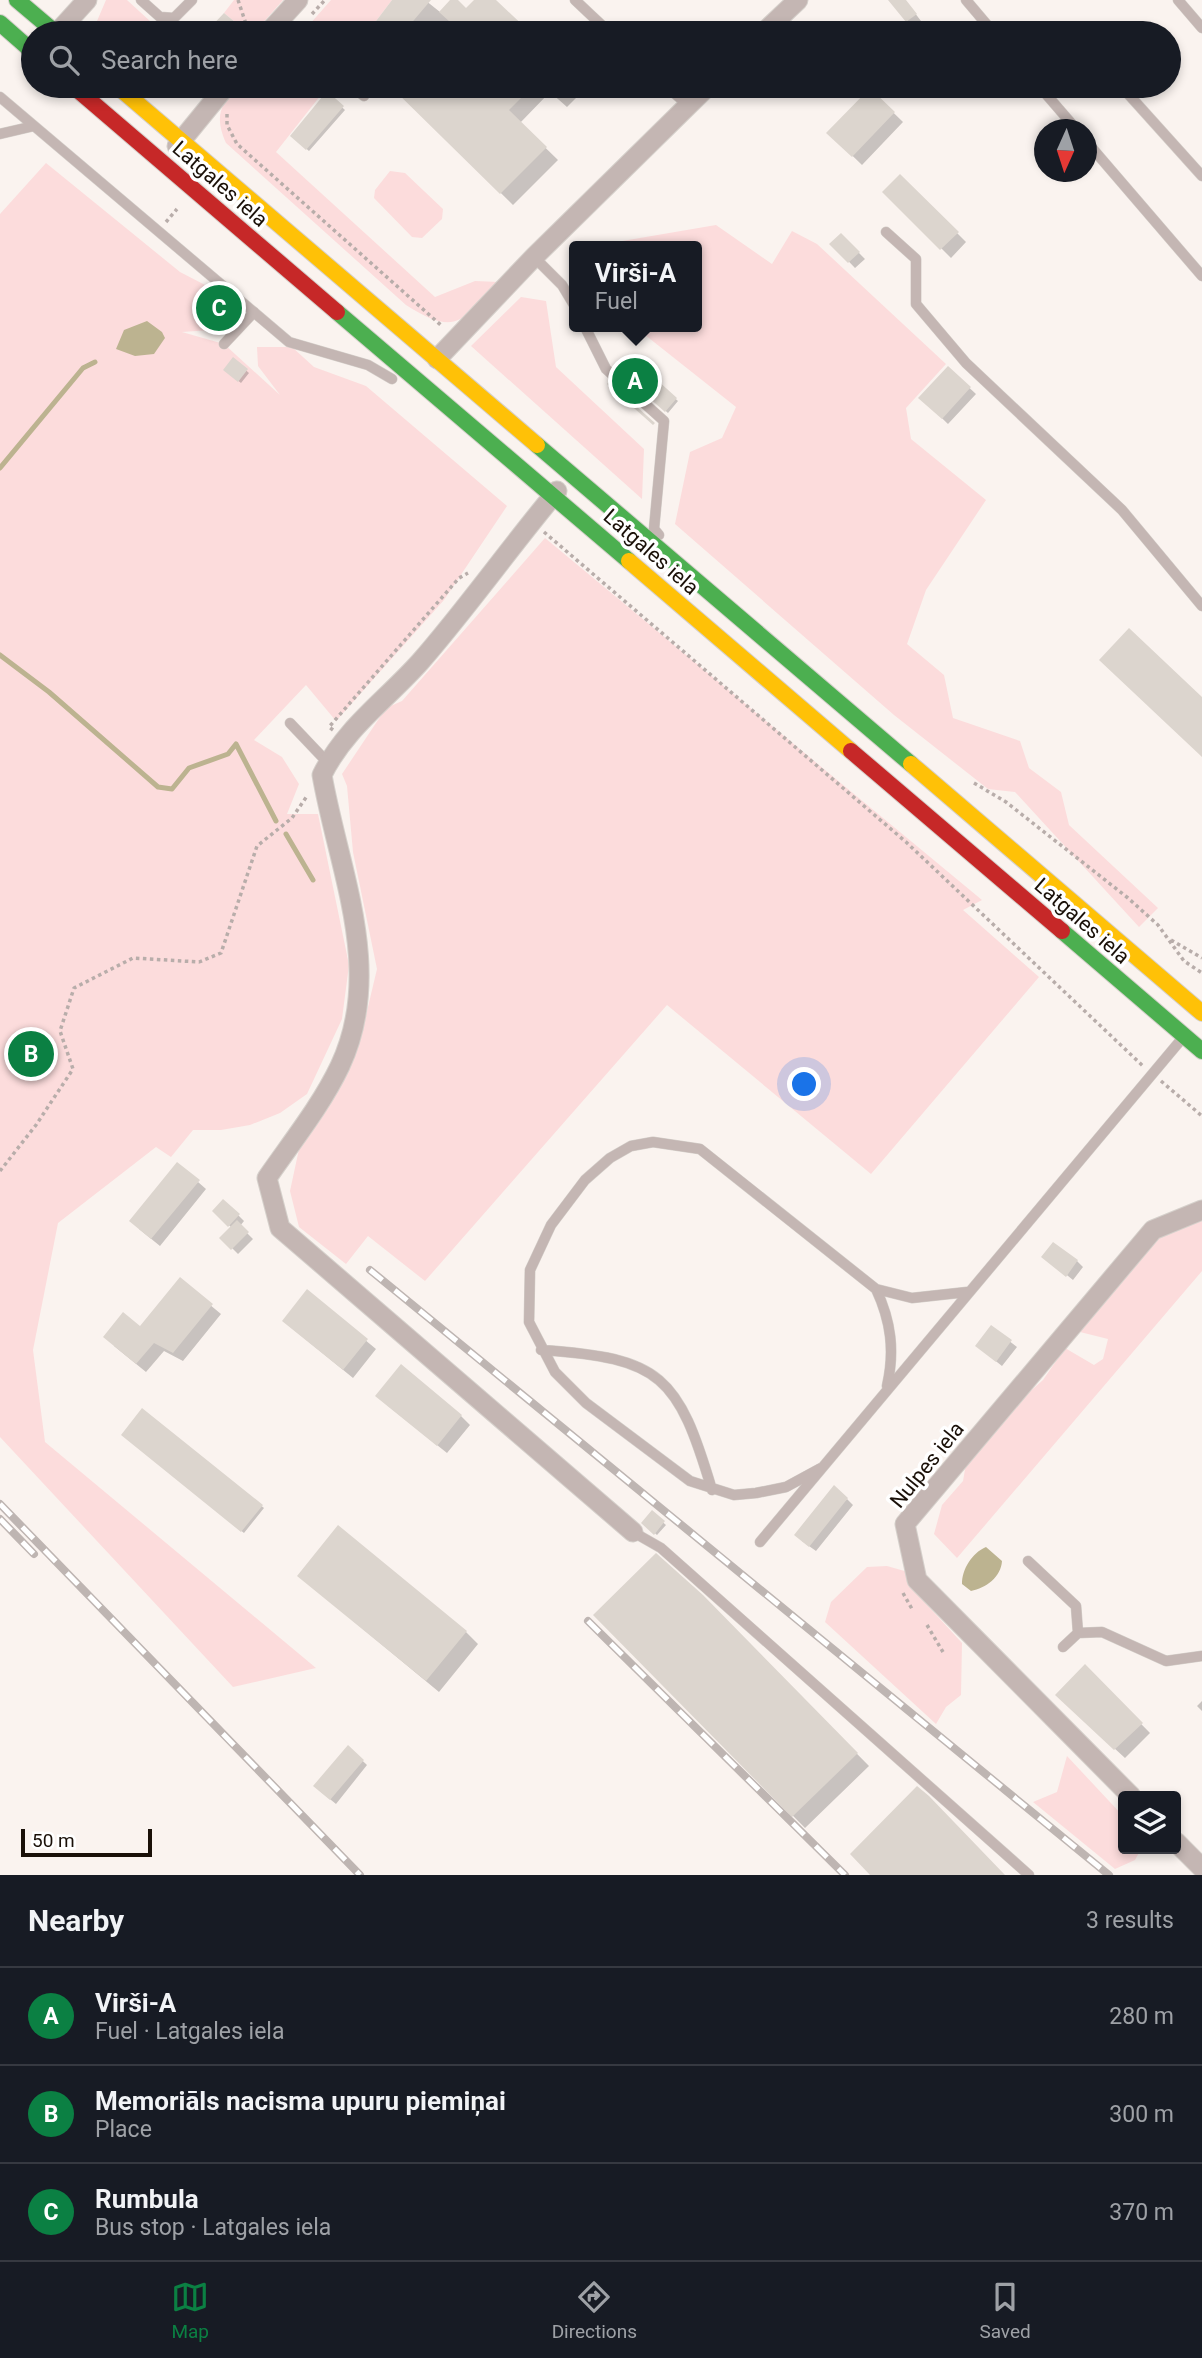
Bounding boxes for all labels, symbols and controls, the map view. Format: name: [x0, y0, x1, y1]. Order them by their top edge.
search box: [21, 21, 1181, 98]
icon: search: [45, 41, 83, 79]
text: Search here: [101, 45, 238, 75]
north arrow: [1034, 119, 1097, 182]
street label: Latgales iela: [168, 136, 272, 232]
popup: [569, 241, 702, 332]
text: Virši-A: [595, 258, 676, 288]
pin: C: [196, 282, 242, 334]
text: Fuel: [595, 288, 638, 315]
pin: A: [612, 355, 658, 407]
street label: Latgales iela: [599, 504, 703, 600]
street label: Latgales iela: [1030, 873, 1134, 969]
pin: B: [8, 1028, 54, 1080]
your location: [787, 1067, 821, 1101]
street label: Nulpes iela: [885, 1417, 969, 1513]
map controls: [1118, 1791, 1181, 1854]
button: layers: [1118, 1791, 1181, 1854]
scale bar: [21, 1826, 152, 1858]
text: 50 m: [32, 1829, 75, 1852]
text: Nearby: [28, 1903, 124, 1938]
text: 3 results: [1086, 1907, 1174, 1934]
text: Virši-A: [95, 1988, 176, 2018]
text: A: [43, 2003, 59, 2030]
text: 280 m: [1109, 2003, 1174, 2030]
text: Fuel · Latgales iela: [95, 2018, 284, 2045]
text: Memoriāls nacisma upuru piemiņai: [95, 2086, 506, 2116]
text: B: [44, 2101, 58, 2128]
text: 300 m: [1109, 2101, 1174, 2128]
text: Place: [95, 2116, 152, 2143]
text: Rumbula: [95, 2184, 199, 2214]
text: C: [43, 2199, 59, 2226]
text: 370 m: [1109, 2199, 1174, 2226]
text: Bus stop · Latgales iela: [95, 2214, 331, 2241]
tab: Map: [171, 2278, 209, 2343]
tab: Directions: [552, 2278, 637, 2343]
tab: Saved: [979, 2278, 1031, 2343]

